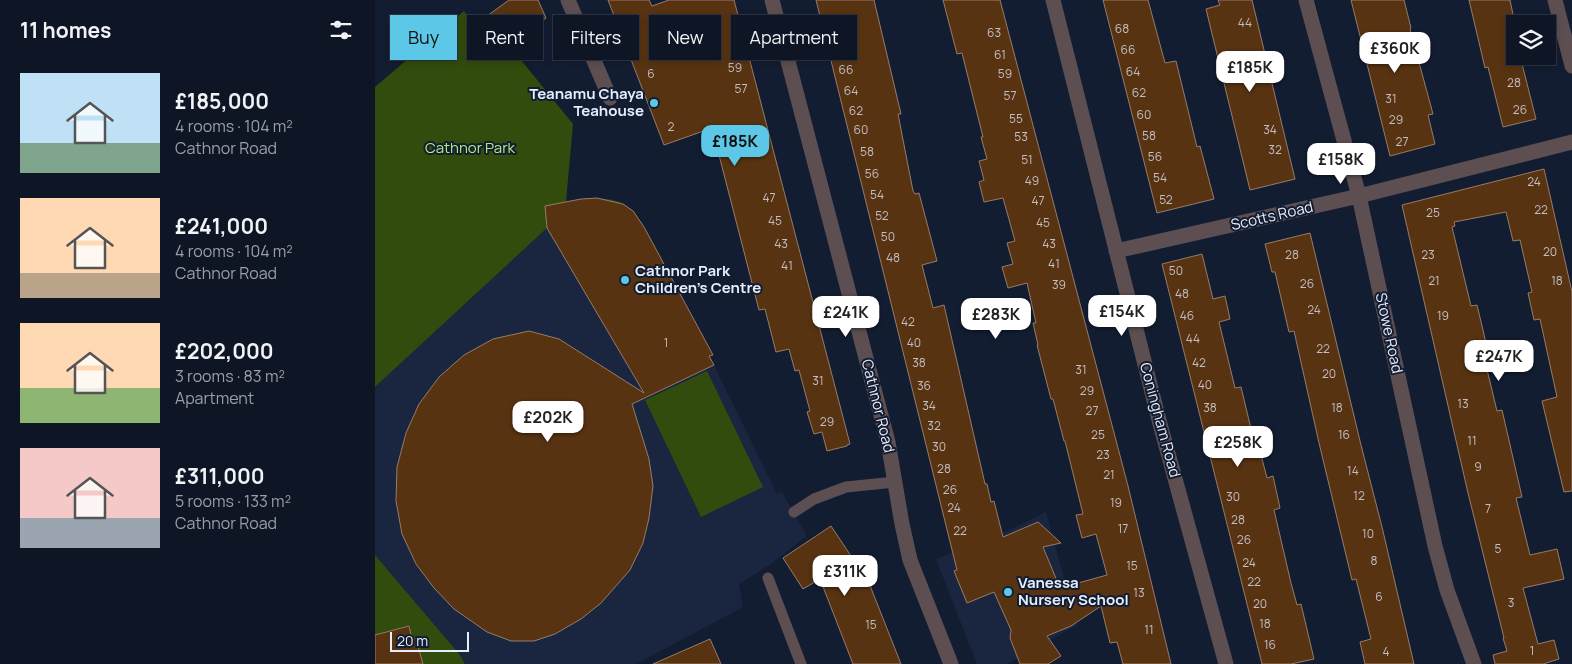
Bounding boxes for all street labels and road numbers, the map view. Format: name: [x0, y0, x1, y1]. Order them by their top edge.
street label: Scotts Road: [1229, 196, 1315, 235]
street label: Stowe Road: [1371, 291, 1408, 375]
street label: Cathnor Road: [857, 357, 900, 455]
street label: Coningham Road: [1135, 360, 1186, 480]

